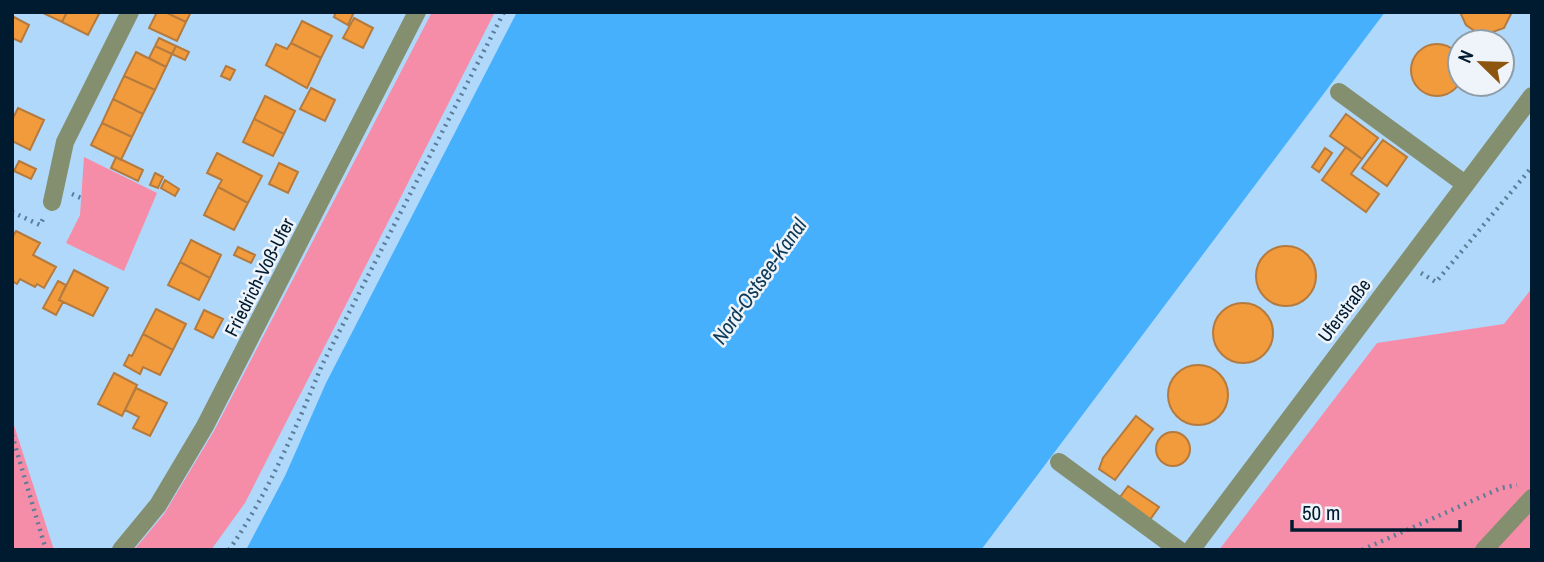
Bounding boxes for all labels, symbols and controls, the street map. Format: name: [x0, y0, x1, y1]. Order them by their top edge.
north arrow: [1446, 28, 1516, 98]
text: N: [1451, 46, 1480, 67]
water label: Nord-Ostsee-Kanal: [705, 211, 814, 350]
street label: Friedrich-Voß-Ufer: [218, 213, 300, 341]
street label: Uferstraße: [1311, 273, 1377, 347]
scale bar: [1292, 489, 1460, 532]
text: 50 m: [1302, 498, 1340, 527]

